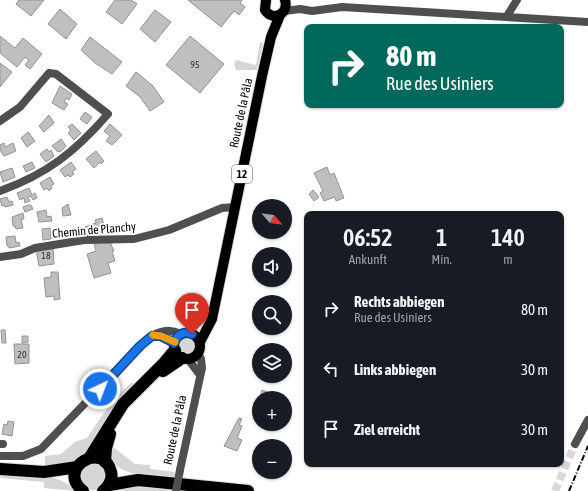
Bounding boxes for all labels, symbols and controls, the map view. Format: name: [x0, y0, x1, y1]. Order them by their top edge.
icon: right: [320, 40, 372, 92]
text: 80 m: [386, 40, 436, 72]
house number: 95: [190, 59, 200, 70]
text: Rue des Usiniers: [386, 73, 494, 94]
street label: Route de la Pâla: [227, 77, 255, 149]
road number: 12: [232, 165, 252, 183]
north arrow: [252, 199, 292, 239]
map controls: [252, 199, 292, 479]
street label: Chemin de Planchy: [52, 219, 136, 241]
text: 06:52: [343, 224, 393, 251]
text: 1: [436, 224, 447, 251]
text: 140: [491, 224, 525, 251]
button: sound: [252, 247, 292, 287]
house number: 18: [41, 250, 51, 261]
text: Ankunft: [349, 252, 387, 267]
text: Min.: [432, 252, 452, 267]
text: m: [503, 252, 513, 267]
pin: [175, 293, 209, 334]
text: Rechts abbiegen: [354, 293, 444, 310]
button: search: [252, 295, 292, 335]
icon: right: [320, 298, 342, 320]
icon: arrive: [181, 299, 203, 321]
text: 80 m: [521, 301, 548, 318]
text: Rue des Usiniers: [354, 310, 432, 325]
button: layers: [252, 343, 292, 383]
house number: 20: [17, 349, 27, 360]
icon: left: [320, 358, 342, 380]
text: Links abbiegen: [354, 361, 436, 378]
text: 30 m: [521, 361, 548, 378]
position arrow: [79, 368, 121, 410]
button: +: [252, 391, 292, 431]
street label: Route de la Pâla: [161, 394, 189, 466]
icon: arrive: [320, 418, 342, 440]
text: Ziel erreicht: [354, 421, 420, 438]
text: 30 m: [521, 421, 548, 438]
button: −: [252, 439, 292, 479]

